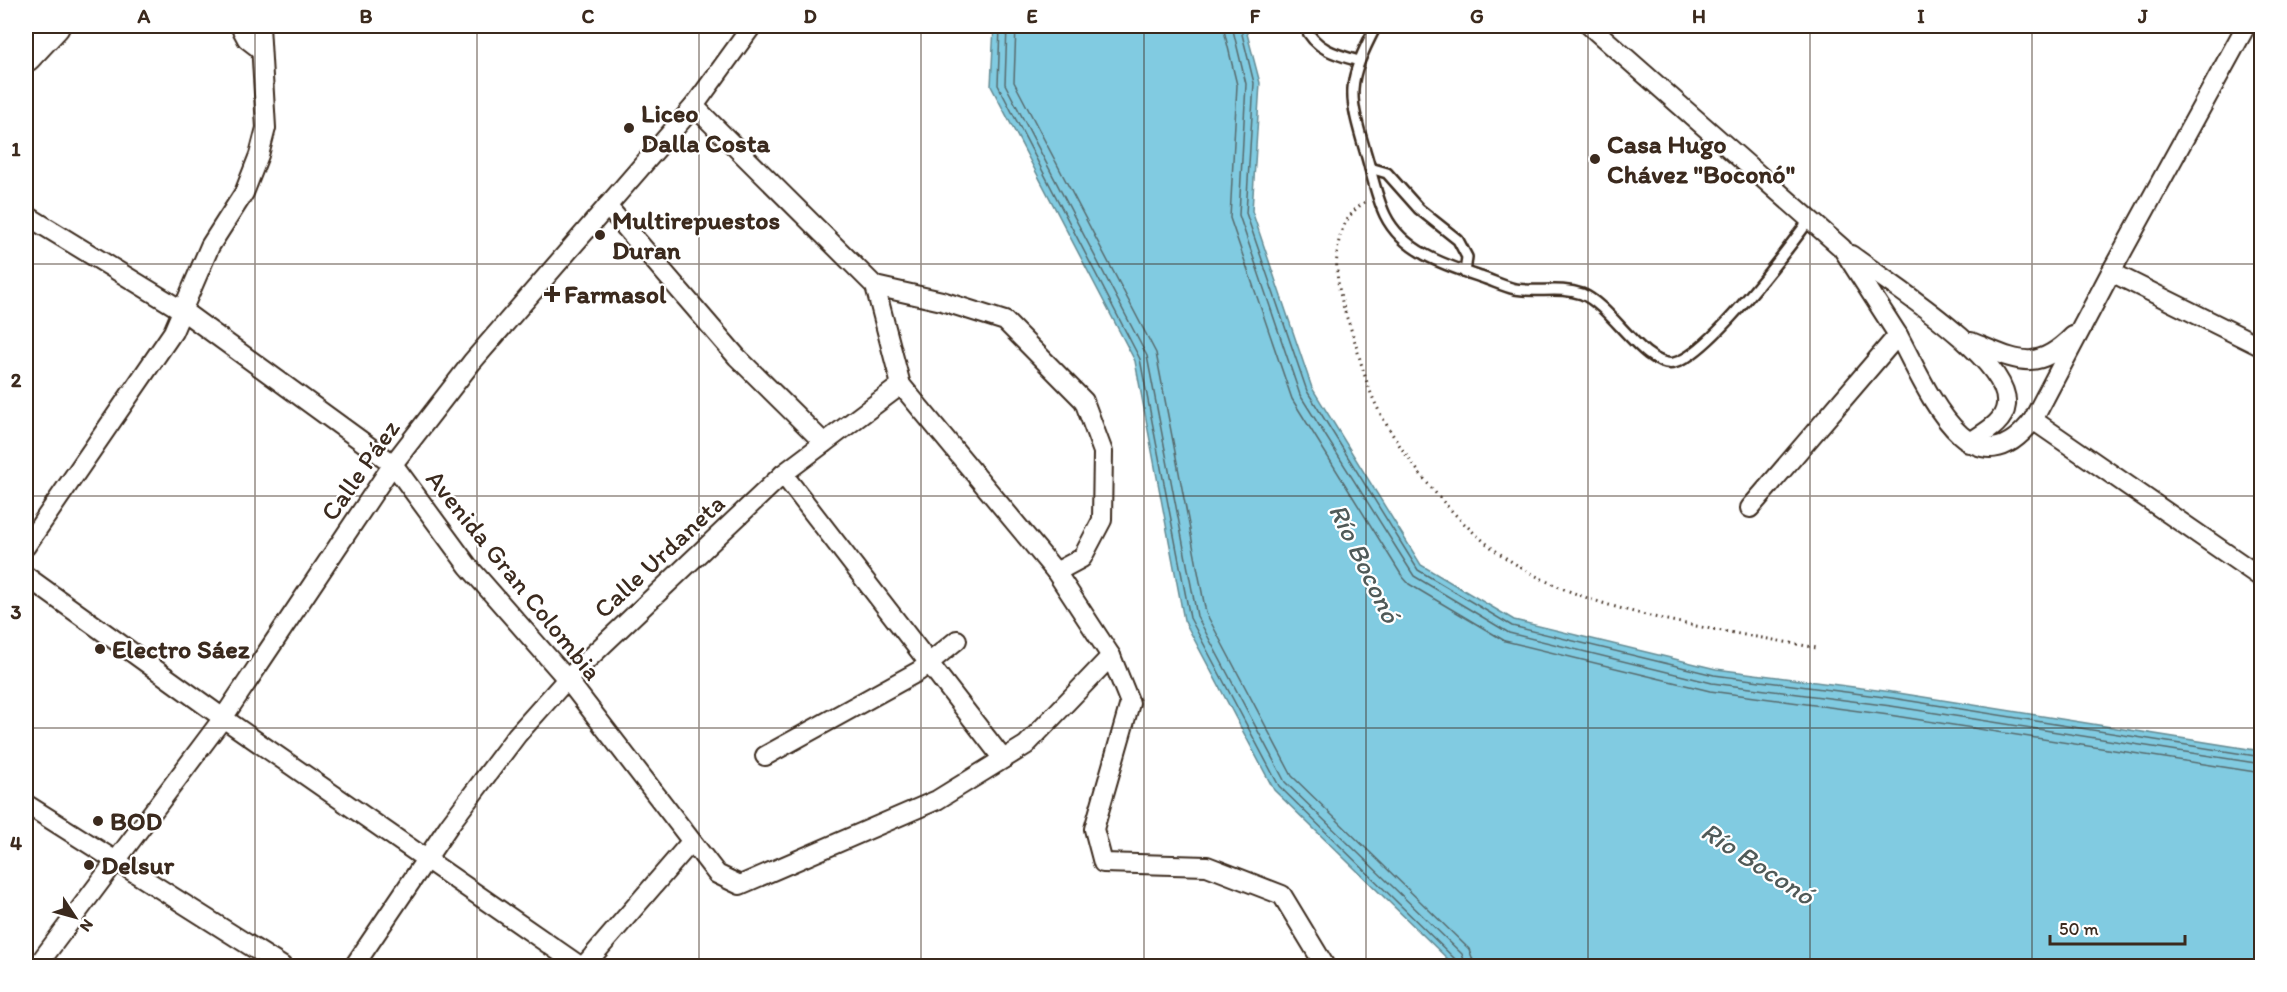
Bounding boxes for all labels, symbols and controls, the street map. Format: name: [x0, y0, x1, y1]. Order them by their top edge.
text: A: [137, 4, 151, 28]
text: B: [360, 4, 373, 28]
text: C: [582, 4, 595, 28]
text: D: [803, 4, 817, 28]
text: E: [1026, 4, 1038, 28]
text: F: [1250, 4, 1261, 28]
text: G: [1470, 4, 1484, 28]
text: H: [1692, 4, 1706, 28]
text: I: [1917, 4, 1925, 28]
text: J: [2137, 4, 2148, 28]
place label: Liceo Dalla Costa: [641, 97, 771, 159]
marker: Liceo Dalla Costa: [622, 121, 636, 135]
place label: Casa Hugo Chávez "Boconó": [1607, 128, 1795, 190]
text: 1: [11, 137, 21, 161]
marker: Casa Hugo Chávez "Boconó": [1588, 152, 1602, 166]
place label: Multirepuestos Duran: [612, 204, 780, 266]
marker: Multirepuestos Duran: [593, 228, 607, 242]
place label: Farmasol: [564, 278, 667, 310]
marker: Farmasol: [545, 287, 559, 301]
text: 2: [11, 368, 22, 392]
street label: Calle Páez: [314, 413, 406, 527]
street label: Avenida Gran Colombia: [419, 463, 609, 687]
street label: Calle Urdaneta: [587, 487, 731, 625]
water label: Río Boconó: [1322, 498, 1409, 629]
text: 3: [11, 600, 22, 624]
place label: Electro Sáez: [112, 633, 250, 665]
marker: Electro Sáez: [93, 642, 107, 656]
place label: BOD: [110, 805, 162, 837]
marker: BOD: [91, 814, 105, 828]
water label: Río Boconó: [1695, 814, 1822, 912]
text: 4: [10, 831, 22, 855]
place label: Delsur: [101, 849, 175, 881]
marker: Delsur: [82, 858, 96, 872]
north arrow: [45, 887, 105, 947]
scale bar: [2050, 908, 2185, 946]
text: N: [76, 916, 98, 935]
text: 50 m: [2059, 918, 2099, 940]

